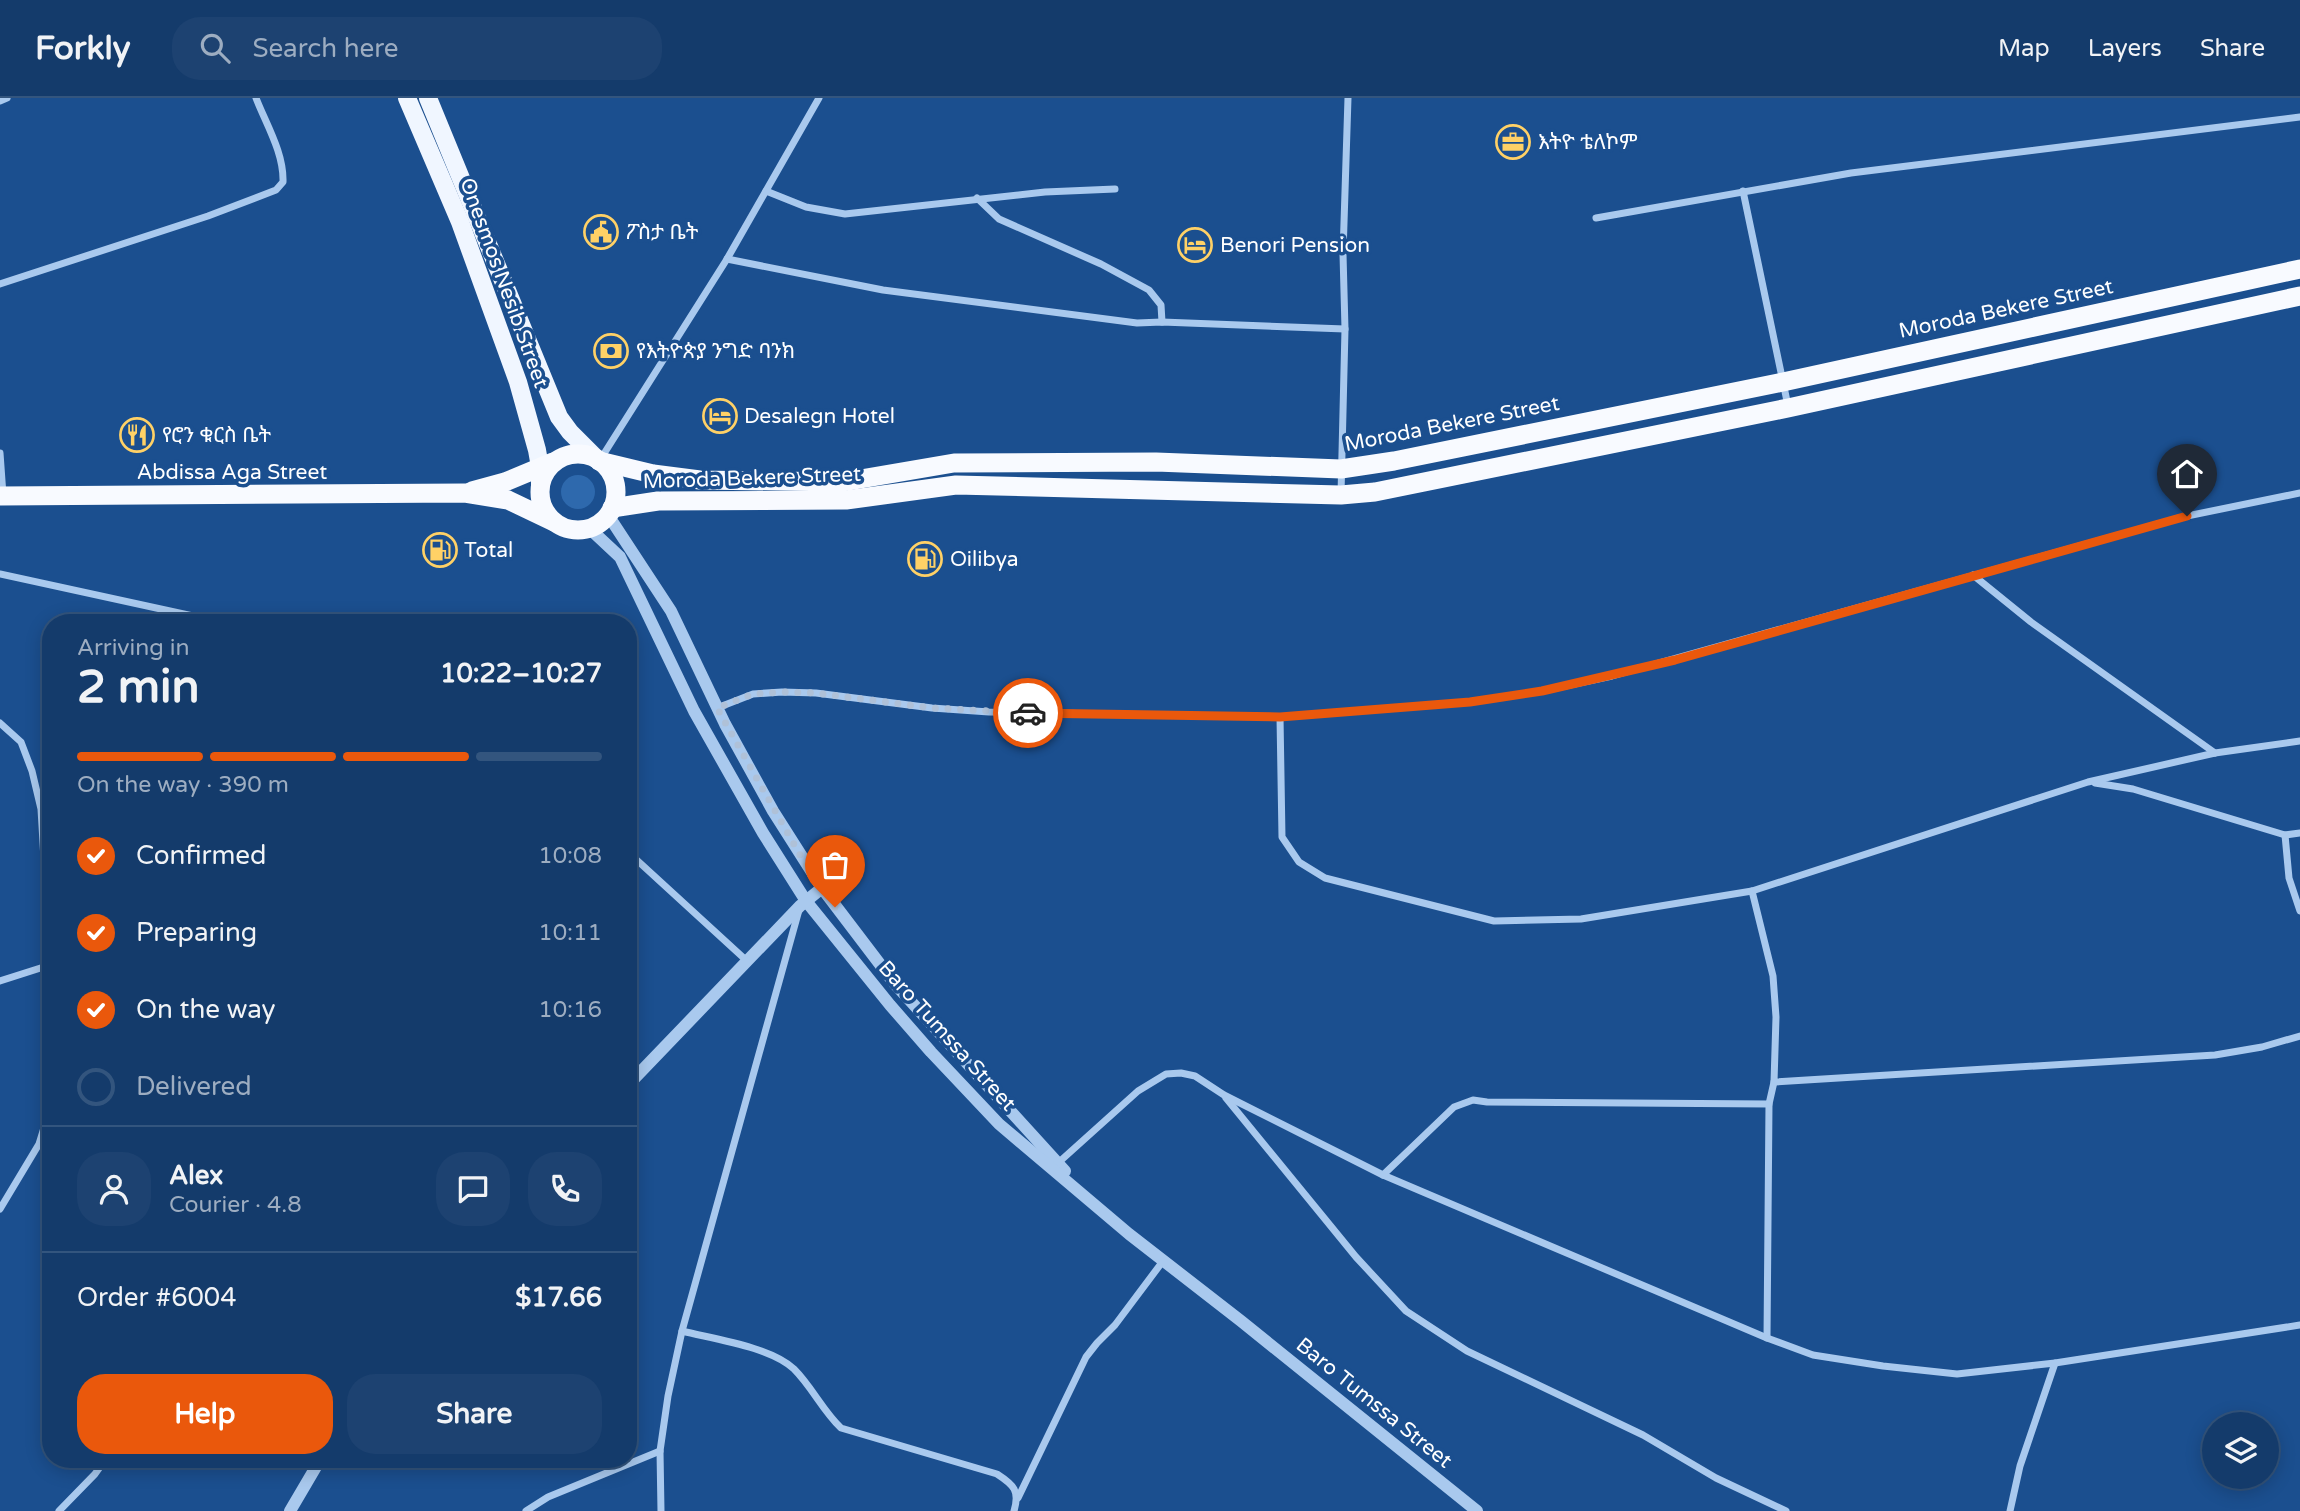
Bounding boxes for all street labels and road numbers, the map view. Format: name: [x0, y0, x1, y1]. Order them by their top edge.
street label: Onesmos Nesib Street: [454, 175, 554, 391]
street label: Moroda Bekere Street: [1897, 274, 2115, 344]
street label: Moroda Bekere Street: [1342, 391, 1562, 457]
street label: Abdissa Aga Street: [137, 460, 327, 485]
street label: Moroda Bekere Street: [642, 462, 862, 494]
street label: Baro Tumssa Street: [873, 956, 1021, 1116]
street label: Baro Tumssa Street: [1291, 1332, 1457, 1474]

